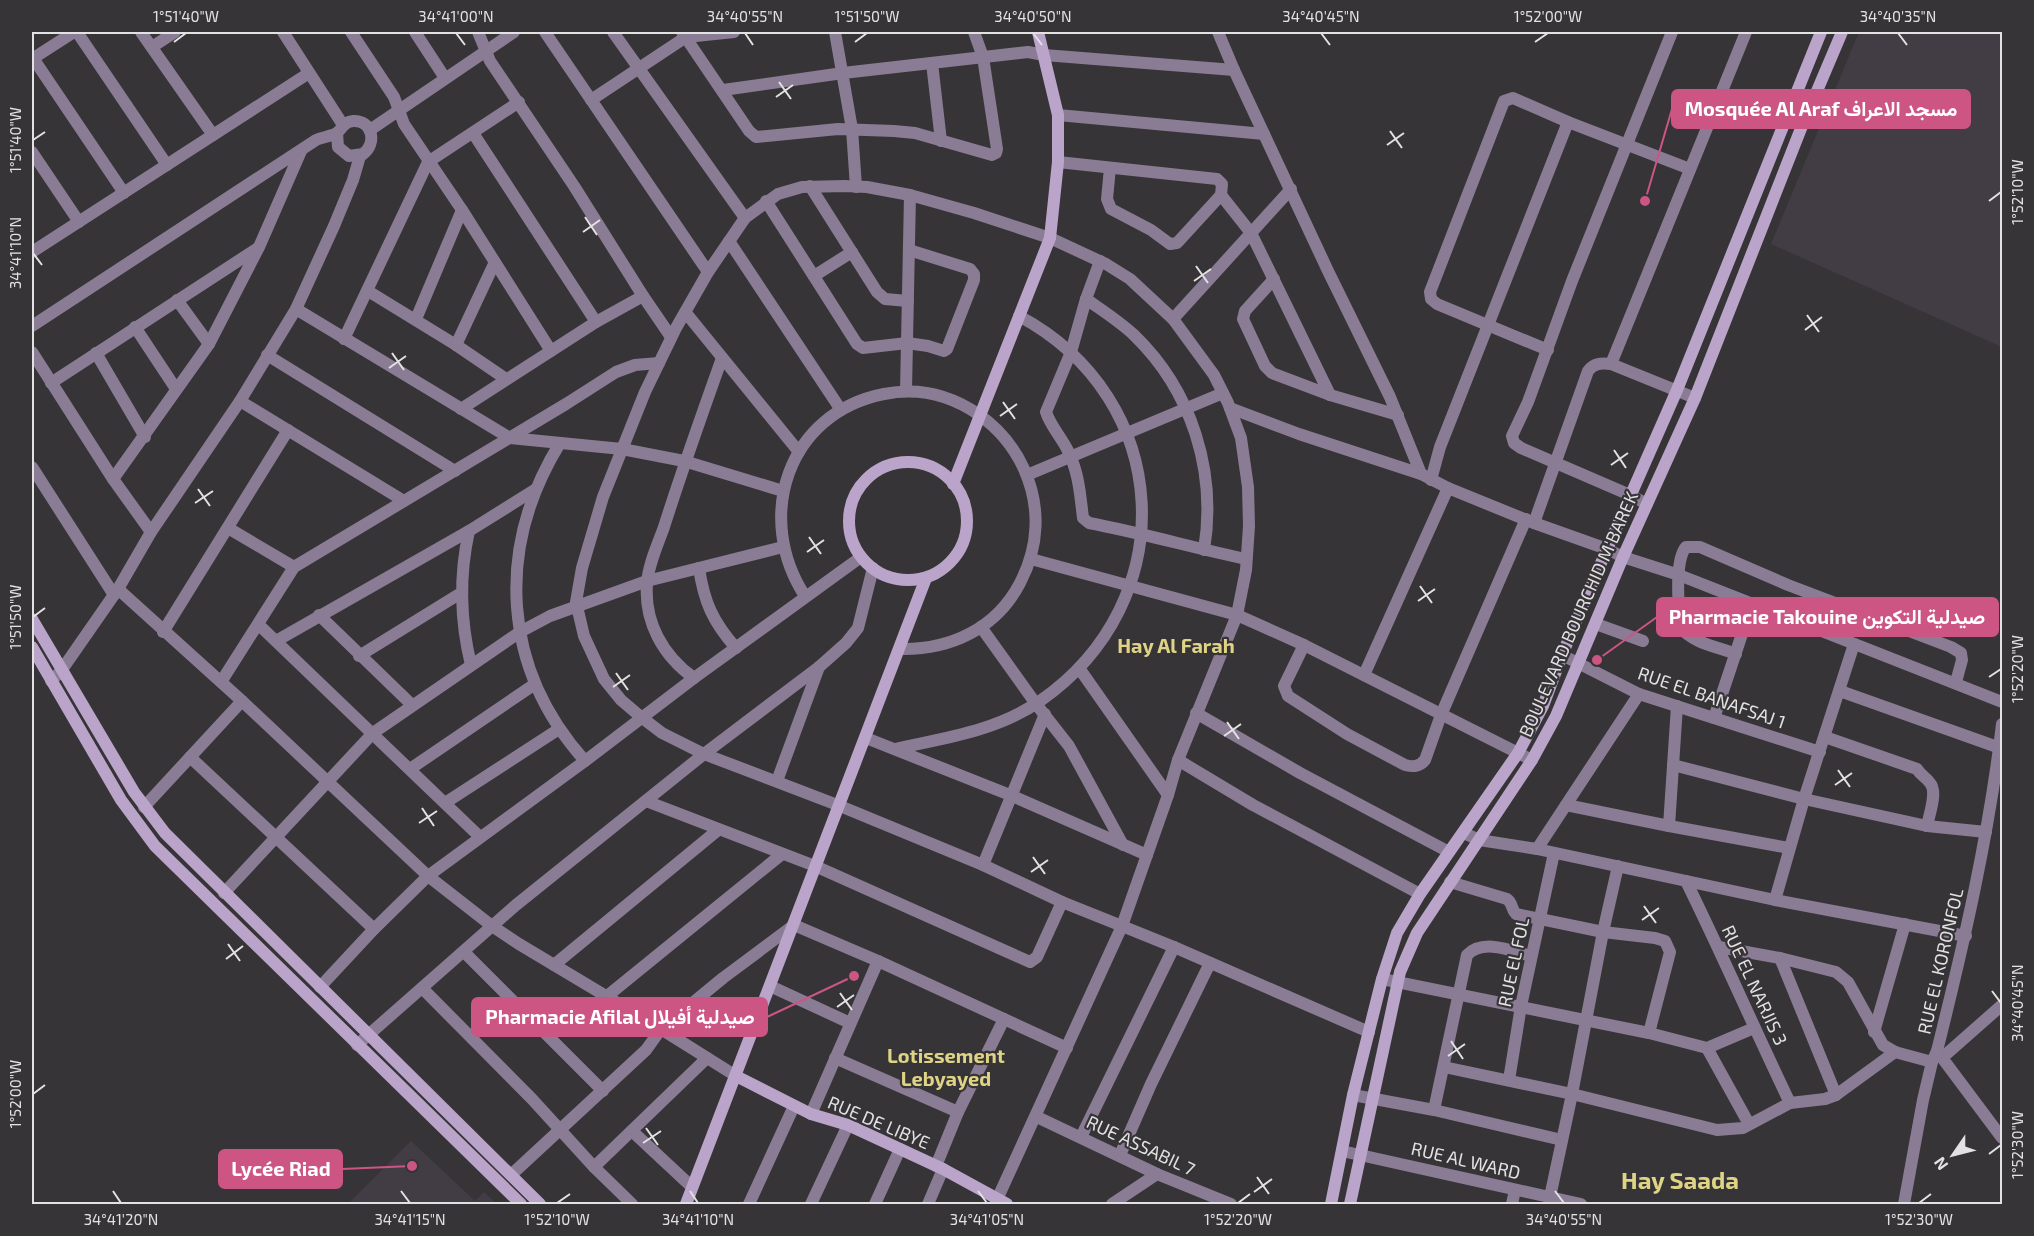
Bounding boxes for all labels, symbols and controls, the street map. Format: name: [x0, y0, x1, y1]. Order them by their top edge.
text: 1°51'40"W: [153, 7, 219, 25]
text: 34°41'00"N: [418, 7, 494, 25]
text: 34°40'55"N: [707, 7, 783, 25]
text: 1°51'50"W: [834, 7, 900, 25]
text: 34°40'50"N: [994, 7, 1072, 25]
text: 34°40'45"N: [1282, 7, 1360, 25]
text: 1°52'00"W: [1514, 7, 1582, 25]
text: 34°40'35"N: [1860, 7, 1936, 25]
callout: Mosquée Al Araf مسجد الاعراف: [1672, 90, 1970, 128]
text: Mosquée Al Araf مسجد الاعراف: [1685, 96, 1957, 122]
text: 1°51'40"W: [6, 107, 24, 173]
text: 1°52'10"W: [2008, 159, 2026, 225]
text: 34°41'10"N: [6, 217, 24, 289]
street label: BOULEVARD BOURCHID M'BAREK: [1514, 488, 1642, 740]
text: 1°51'50"W: [6, 584, 24, 650]
callout: Pharmacie Takouine صيدلية التكوين: [1657, 598, 1998, 636]
text: Pharmacie Takouine صيدلية التكوين: [1669, 604, 1985, 630]
district label: Hay Al Farah: [1117, 633, 1235, 658]
text: 1°52'20"W: [2008, 635, 2026, 703]
street label: RUE EL BANAFSAJ 1: [1635, 661, 1789, 733]
street label: RUE EL KORONFOL: [1913, 886, 1967, 1036]
street label: RUE EL FOL: [1493, 915, 1533, 1009]
street label: RUE EL NARJIS 3: [1718, 921, 1792, 1049]
text: 34°40'45"N: [2008, 964, 2026, 1042]
callout: Pharmacie Afilal صيدلية أفيلال: [472, 998, 767, 1036]
text: Pharmacie Afilal صيدلية أفيلال: [485, 1004, 755, 1029]
district label: Lotissement Lebyayed: [887, 1043, 1005, 1091]
text: 1°52'00"W: [6, 1060, 24, 1128]
street label: RUE DE LIBYE: [825, 1091, 933, 1153]
street label: RUE ASSABIL 7: [1083, 1110, 1199, 1180]
text: 1°52'30"W: [2008, 1111, 2026, 1179]
north arrow: [1923, 1125, 1983, 1185]
street label: RUE AL WARD: [1409, 1137, 1523, 1183]
callout: Lycée Riad: [219, 1150, 342, 1188]
text: N: [1929, 1154, 1951, 1174]
text: Lycée Riad: [231, 1156, 331, 1181]
district label: Hay Saada: [1621, 1165, 1739, 1194]
text: 34°41'20"N: [84, 1210, 158, 1228]
text: 34°41'15"N: [374, 1210, 446, 1228]
text: 1°52'10"W: [524, 1210, 590, 1228]
text: 34°41'10"N: [662, 1210, 734, 1228]
text: 34°41'05"N: [950, 1210, 1024, 1228]
text: 1°52'20"W: [1204, 1210, 1272, 1228]
text: 34°40'55"N: [1526, 1210, 1602, 1228]
text: 1°52'30"W: [1885, 1210, 1953, 1228]

